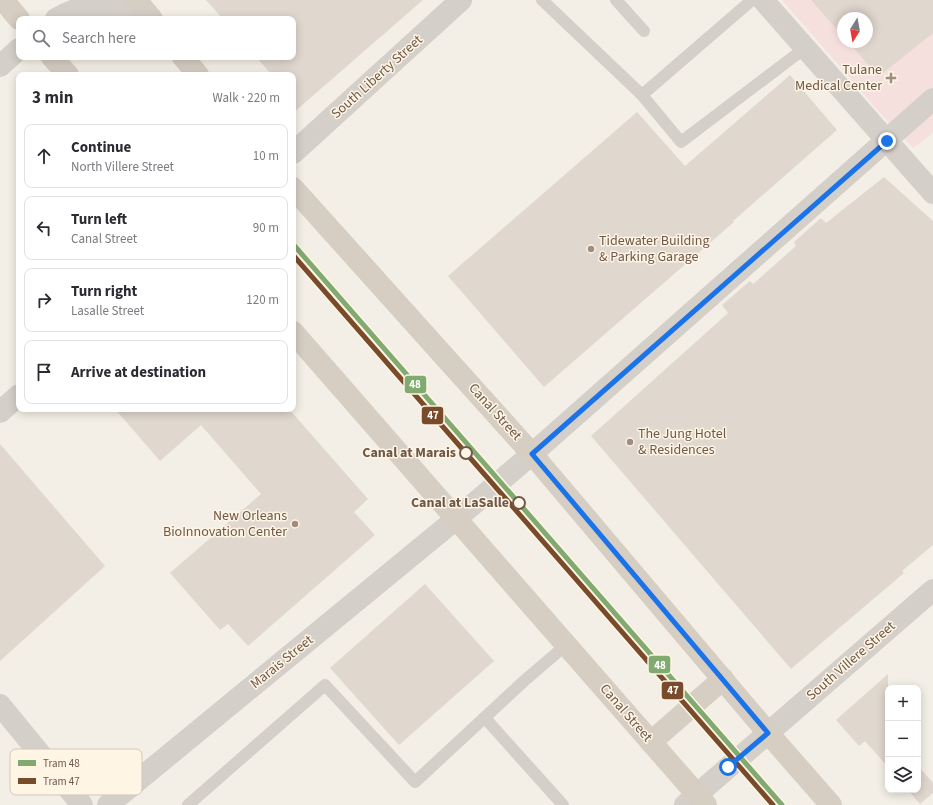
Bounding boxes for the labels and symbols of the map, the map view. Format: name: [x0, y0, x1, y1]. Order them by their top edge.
north arrow: [837, 12, 873, 48]
street label: South Liberty Street: [327, 30, 427, 123]
place label: Tulane Medical Center: [795, 60, 882, 96]
marker: Tulane Medical Center: [885, 72, 897, 84]
route end: [878, 132, 896, 150]
place label: Tidewater Building & Parking Garage: [599, 231, 709, 267]
marker: Tidewater Building & Parking Garage: [586, 244, 596, 254]
line badge: 48: [404, 375, 427, 394]
text: 48: [409, 377, 421, 392]
street label: Canal Street: [464, 379, 526, 445]
line badge: 47: [421, 406, 444, 425]
text: 47: [427, 408, 439, 423]
place label: The Jung Hotel & Residences: [638, 424, 727, 460]
marker: The Jung Hotel & Residences: [625, 437, 635, 447]
place label: Canal at Marais: [362, 443, 456, 463]
marker: Canal at Marais: [459, 446, 473, 460]
place label: Canal at LaSalle: [411, 493, 509, 513]
marker: Canal at LaSalle: [512, 496, 526, 510]
place label: New Orleans BioInnovation Center: [163, 506, 287, 542]
marker: New Orleans BioInnovation Center: [290, 519, 300, 529]
street label: South Villere Street: [802, 617, 900, 705]
street label: Marais Street: [246, 630, 318, 694]
line badge: 48: [648, 655, 671, 674]
text: 48: [654, 658, 666, 673]
street label: Canal Street: [595, 680, 657, 747]
line badge: 47: [661, 681, 684, 700]
text: 47: [667, 683, 679, 698]
legend: [10, 749, 142, 795]
text: Tram 48: [43, 756, 80, 771]
route start: [719, 758, 737, 776]
text: Tram 47: [43, 774, 80, 789]

